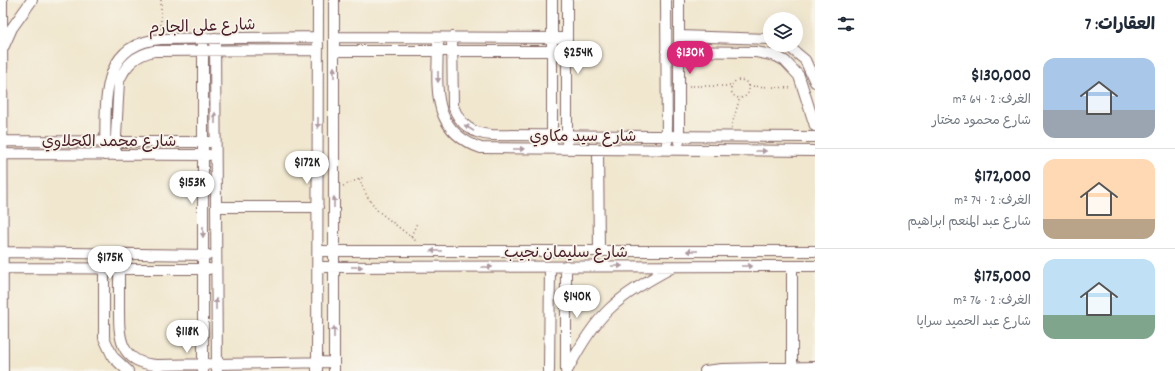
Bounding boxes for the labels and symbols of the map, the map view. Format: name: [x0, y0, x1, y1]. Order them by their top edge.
street label: شارع على الجارم: [148, 14, 256, 41]
pin: $254K: [550, 41, 606, 75]
pin: $130K: [662, 41, 718, 75]
one-way arrow: [331, 65, 337, 78]
one-way arrow: [435, 71, 441, 84]
one-way arrow: [212, 111, 218, 124]
one-way arrow: [315, 117, 321, 130]
one-way arrow: [464, 125, 475, 132]
street label: شارع سيد مكاوي: [530, 126, 636, 149]
street label: شارع محمد الكحلاوي: [42, 131, 176, 154]
one-way arrow: [513, 146, 526, 152]
one-way arrow: [755, 148, 768, 154]
pin: $172K: [279, 151, 335, 185]
pin: $153K: [164, 171, 220, 205]
one-way arrow: [331, 195, 337, 208]
one-way arrow: [200, 226, 206, 239]
street label: شارع سليمان نجيب: [504, 242, 628, 265]
pin: $175K: [82, 246, 138, 280]
one-way arrow: [429, 248, 442, 254]
one-way arrow: [685, 248, 698, 254]
one-way arrow: [611, 263, 624, 269]
one-way arrow: [741, 263, 754, 269]
one-way arrow: [351, 264, 364, 270]
one-way arrow: [481, 264, 494, 270]
pin: $140K: [549, 285, 605, 319]
one-way arrow: [213, 297, 219, 310]
pin: $118K: [159, 320, 215, 354]
one-way arrow: [331, 325, 337, 338]

